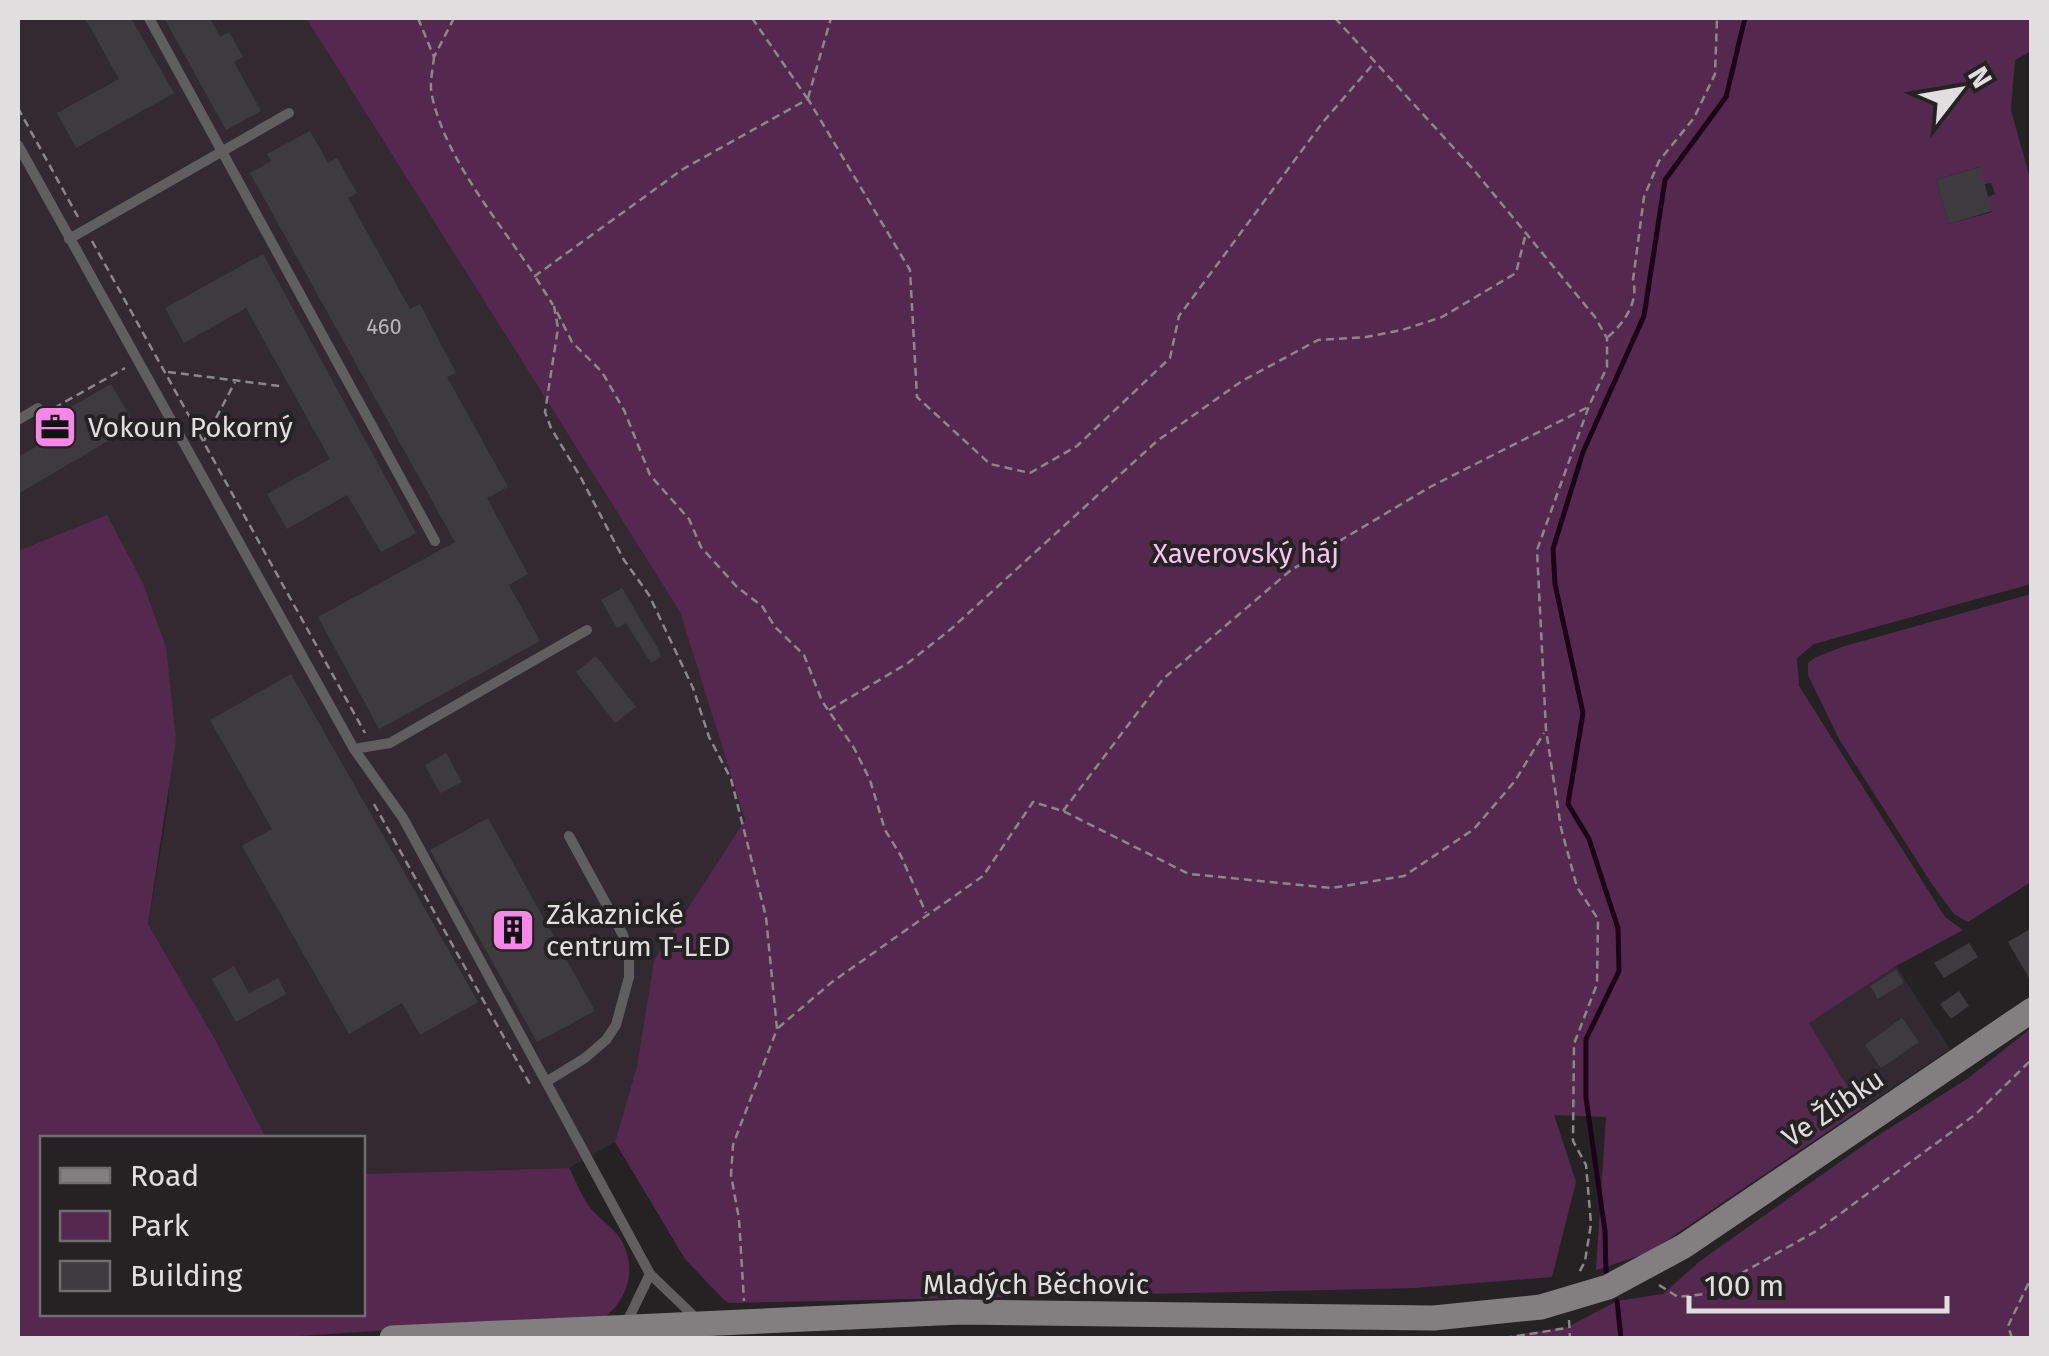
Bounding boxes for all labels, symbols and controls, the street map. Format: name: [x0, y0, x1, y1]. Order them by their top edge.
north arrow: [1909, 40, 2009, 140]
text: N: [1961, 61, 1999, 94]
house number: 460: [366, 313, 402, 340]
office icon: Vokoun Pokorný: [32, 404, 78, 450]
place label: Vokoun Pokorný: [88, 411, 293, 444]
park label: Xaverovský háj: [1153, 537, 1339, 570]
place label: Zákaznické centrum T-LED: [546, 898, 730, 963]
building icon: Zákaznické centrum T-LED: [490, 907, 536, 953]
street label: Ve Žlíbku: [1776, 1062, 1890, 1154]
legend: [40, 1136, 365, 1316]
text: Road: [130, 1158, 199, 1194]
text: Park: [130, 1208, 190, 1244]
scale bar: [1689, 1251, 1946, 1313]
text: Building: [130, 1258, 243, 1294]
street label: Mladých Běchovic: [923, 1268, 1149, 1301]
text: 100 m: [1704, 1268, 1784, 1304]

